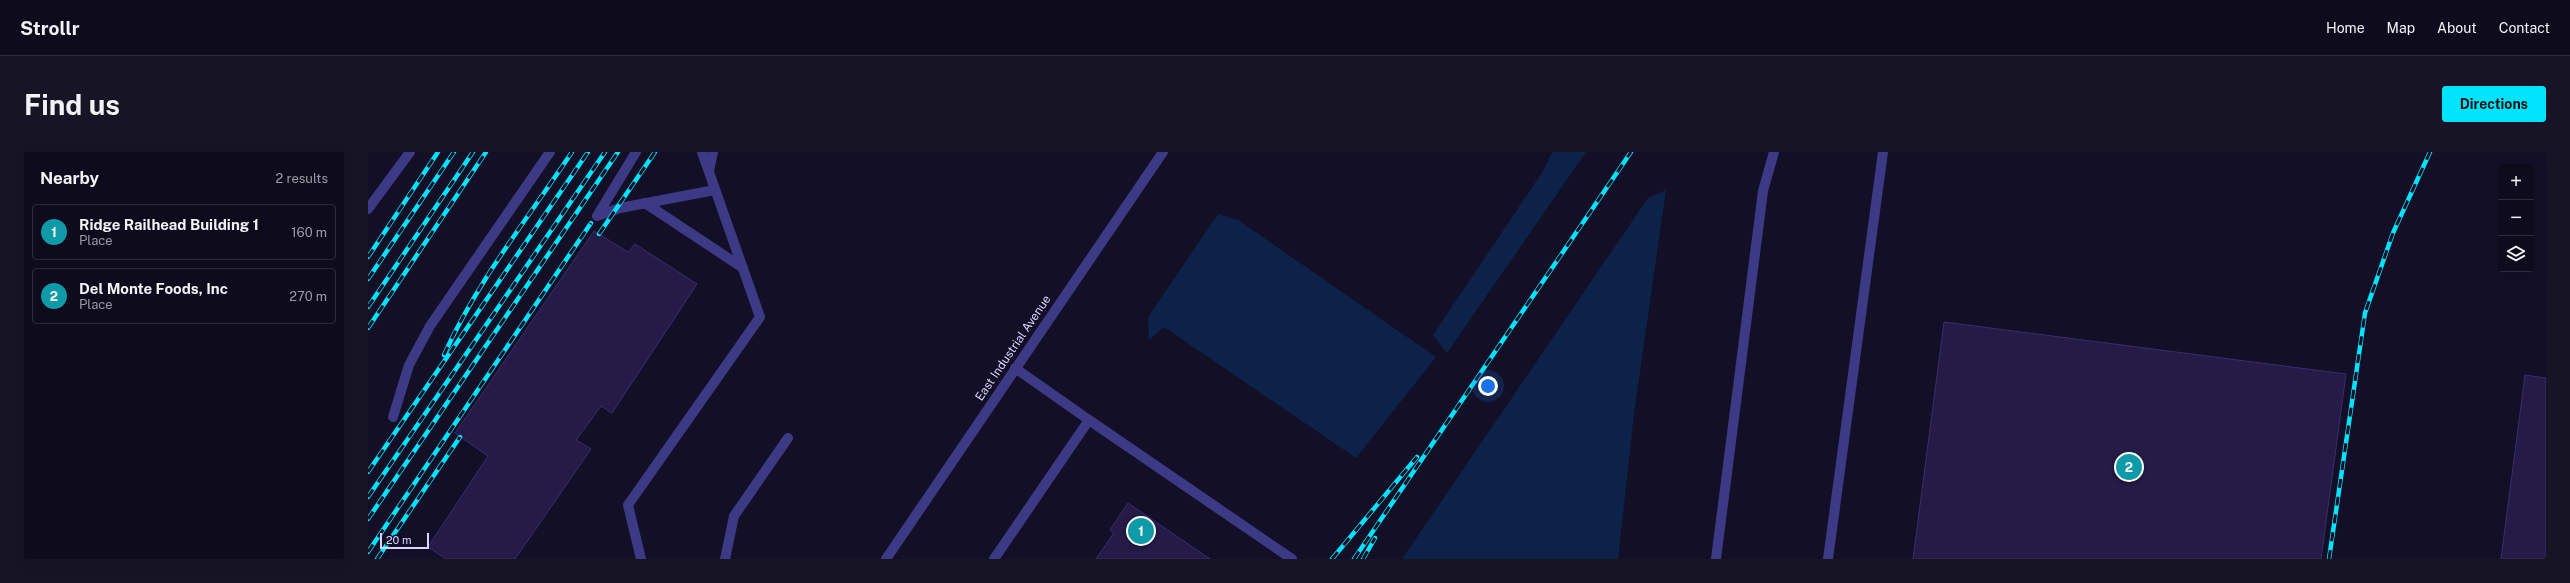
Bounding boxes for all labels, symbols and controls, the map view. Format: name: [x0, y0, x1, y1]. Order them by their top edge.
text: Strollr: [20, 17, 79, 39]
text: Home: [2326, 20, 2365, 36]
text: Map: [2387, 20, 2415, 36]
text: About: [2437, 20, 2477, 36]
text: Contact: [2499, 20, 2550, 36]
button: Directions: [2442, 86, 2546, 122]
text: Find us: [24, 88, 120, 121]
map controls: [2498, 164, 2534, 272]
button: +: [2498, 164, 2534, 200]
text: Nearby: [40, 168, 99, 188]
text: 2 results: [276, 171, 328, 186]
button: −: [2498, 200, 2534, 236]
text: Ridge Railhead Building 1: [79, 216, 259, 233]
text: 1: [51, 225, 57, 240]
text: 160 m: [291, 225, 327, 240]
text: Place: [79, 233, 113, 248]
button: layers: [2498, 236, 2534, 272]
text: Del Monte Foods, Inc: [79, 280, 228, 297]
text: 2: [50, 289, 58, 304]
text: 270 m: [289, 289, 327, 304]
street label: East Industrial Avenue: [972, 292, 1054, 404]
text: Place: [79, 297, 113, 312]
your location: [1478, 376, 1498, 396]
pin: 2: [2116, 452, 2142, 482]
pin: 1: [1128, 516, 1154, 546]
scale bar: [380, 531, 429, 550]
text: 20 m: [386, 534, 411, 546]

